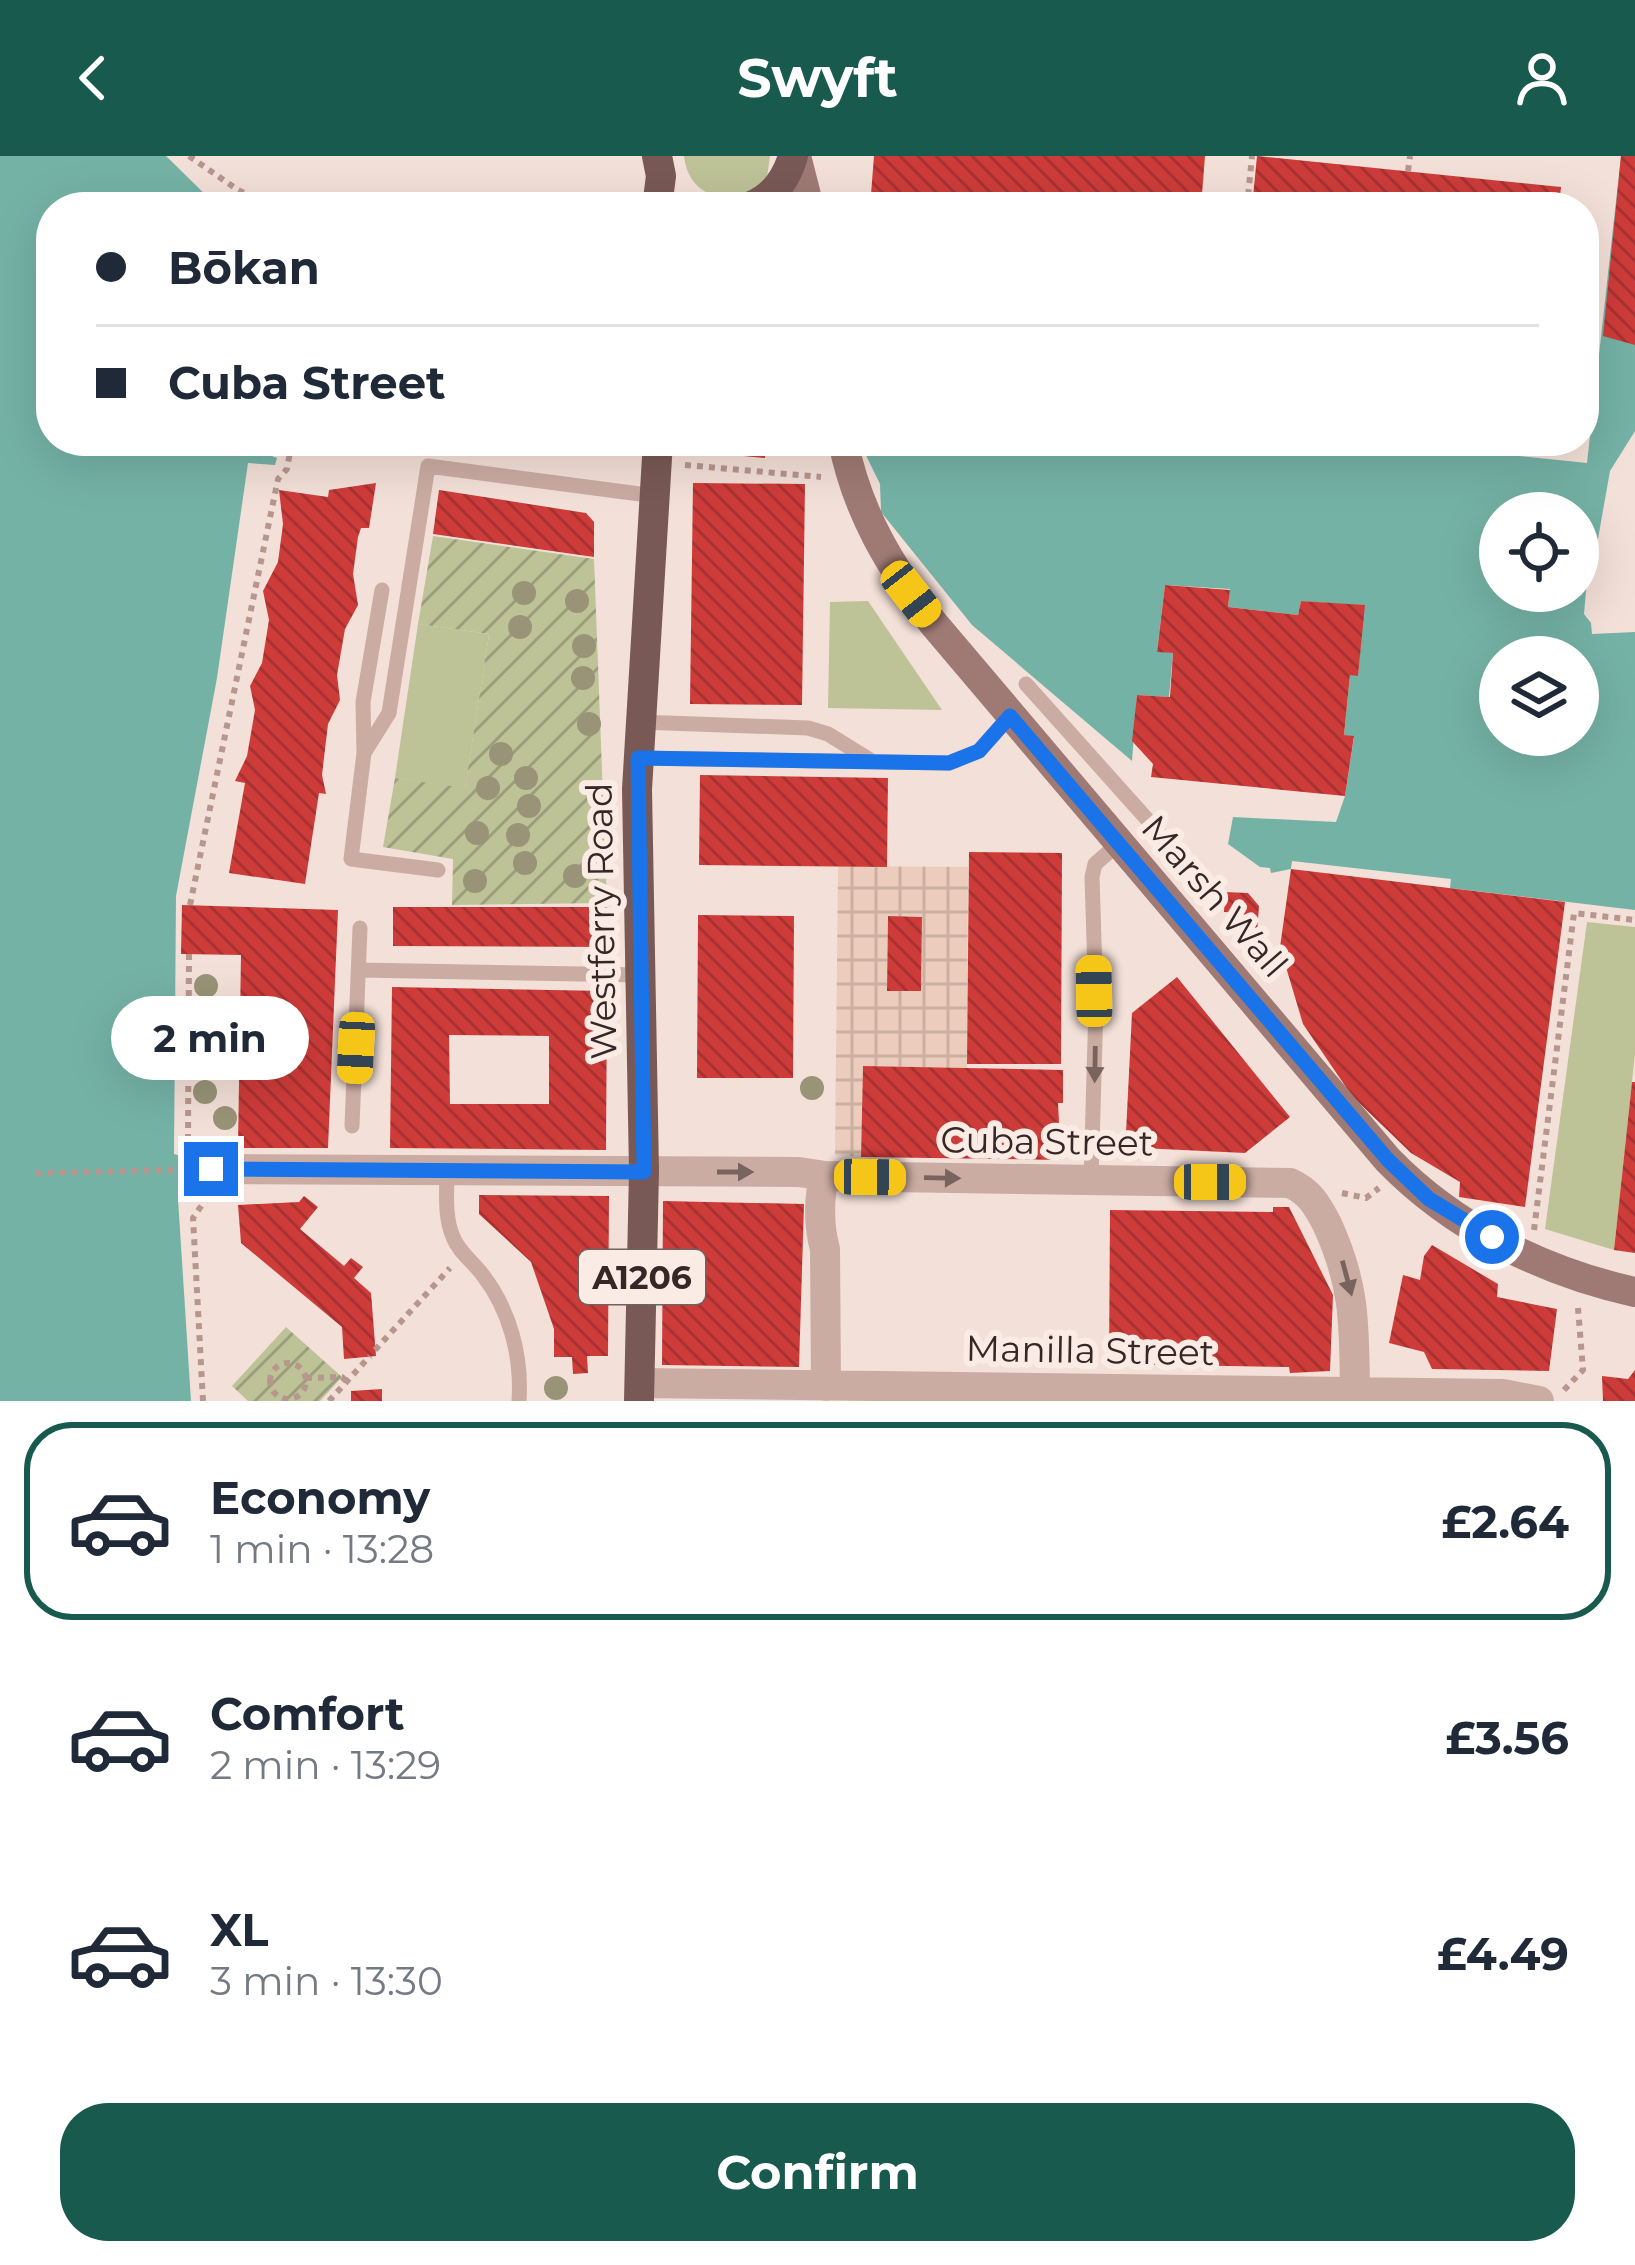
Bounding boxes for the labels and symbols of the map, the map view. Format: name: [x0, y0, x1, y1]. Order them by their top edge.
car: [875, 555, 947, 633]
street label: Westferry Road: [577, 782, 625, 1060]
street label: Marsh Wall: [1133, 806, 1297, 986]
car: [1075, 955, 1113, 1027]
callout: 2 min: [112, 995, 310, 1079]
car: [336, 1011, 376, 1085]
one-way arrow: [1085, 1046, 1104, 1084]
street label: Cuba Street: [940, 1117, 1154, 1165]
route end: [184, 1142, 238, 1196]
car: [834, 1158, 906, 1196]
one-way arrow: [717, 1162, 755, 1182]
car: [1174, 1164, 1246, 1200]
one-way arrow: [924, 1168, 962, 1188]
route start: [1465, 1210, 1519, 1264]
road number: A1206: [579, 1250, 705, 1304]
one-way arrow: [1339, 1260, 1358, 1297]
street label: Manilla Street: [965, 1326, 1215, 1374]

